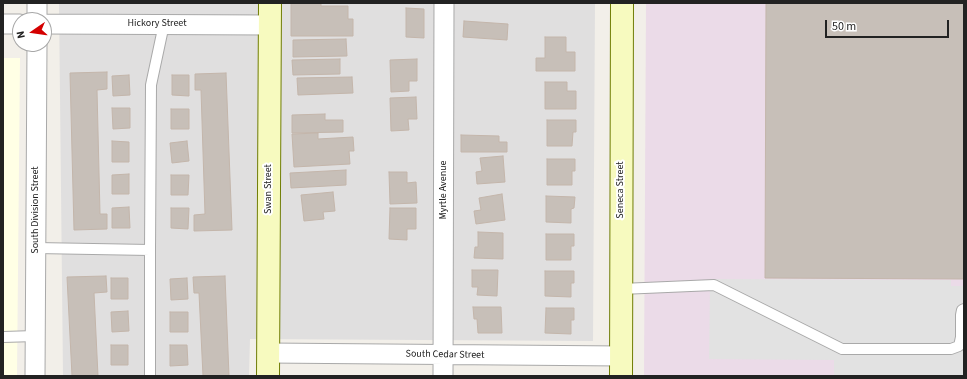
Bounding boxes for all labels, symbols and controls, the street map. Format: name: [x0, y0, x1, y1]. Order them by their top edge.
north arrow: [12, 12, 52, 52]
scale bar: [827, 12, 951, 38]
street label: Hickory Street: [127, 18, 187, 30]
text: 50 m: [832, 18, 856, 35]
text: N: [13, 29, 29, 40]
street label: Myrtle Avenue: [438, 160, 450, 220]
street label: Seneca Street: [615, 161, 627, 219]
street label: Swan Street: [263, 164, 275, 214]
street label: South Division Street: [30, 166, 42, 254]
street label: South Cedar Street: [405, 348, 485, 362]

